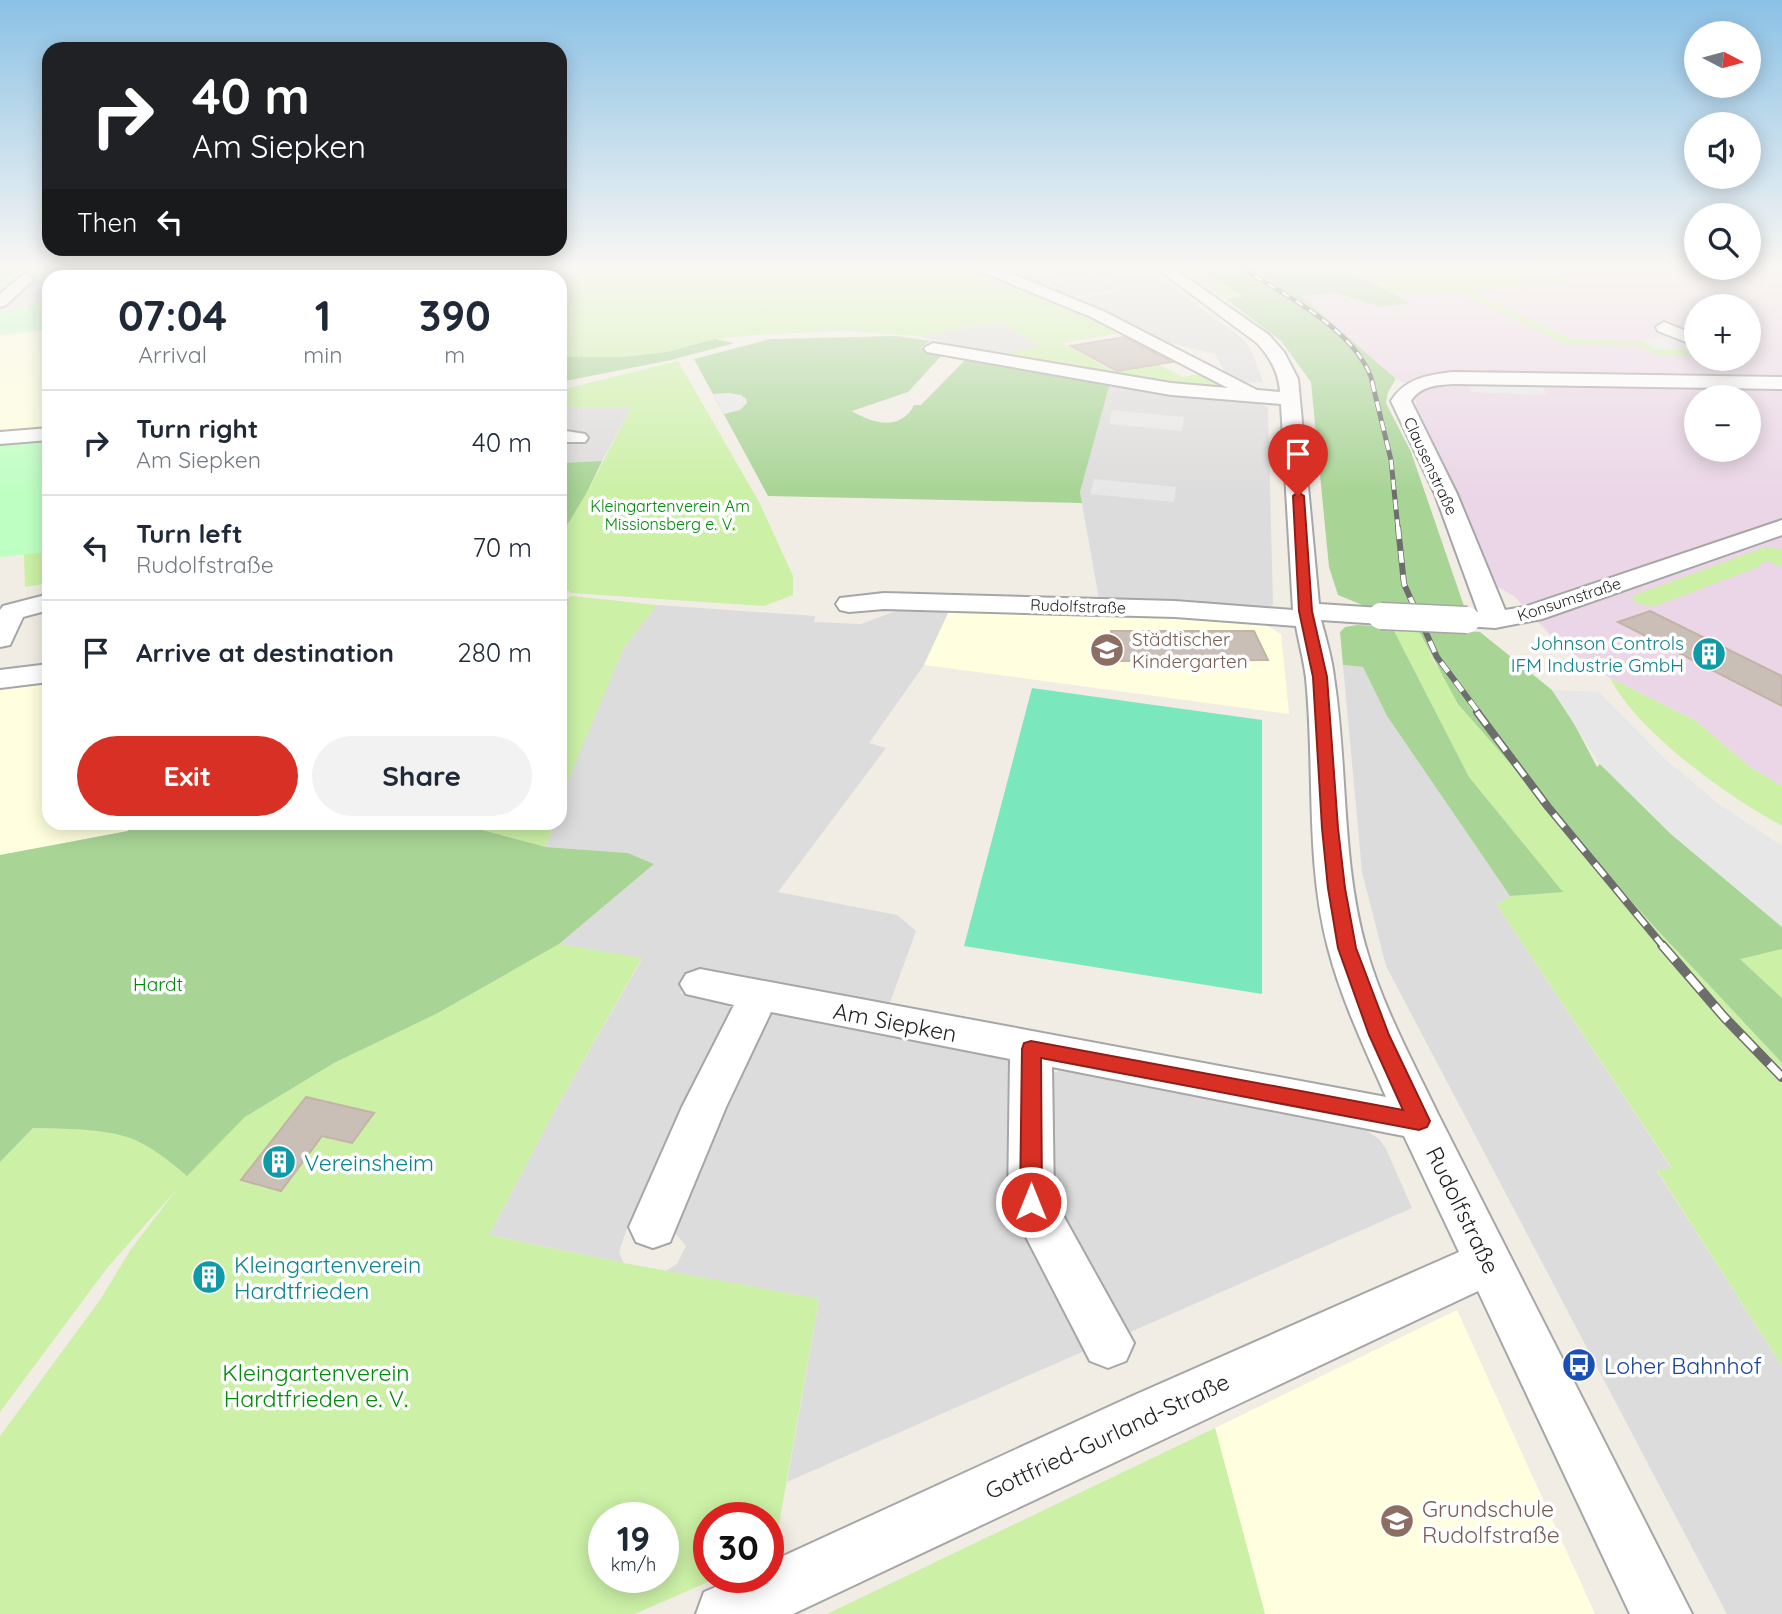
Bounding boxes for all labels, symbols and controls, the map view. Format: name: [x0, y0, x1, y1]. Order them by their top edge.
north arrow: [1684, 21, 1760, 98]
map controls: [1684, 21, 1761, 462]
text: 40 m: [192, 65, 310, 126]
icon: right: [77, 70, 168, 161]
button: sound: [1684, 112, 1761, 189]
text: Am Siepken: [192, 126, 366, 166]
icon: left: [151, 203, 189, 241]
button: search: [1684, 203, 1761, 280]
text: Then: [77, 206, 137, 239]
text: 07:04: [118, 289, 227, 342]
text: 1: [315, 289, 331, 342]
text: 390: [419, 289, 491, 342]
button: +: [1684, 294, 1761, 371]
text: Arrival: [138, 340, 207, 369]
text: min: [303, 340, 343, 369]
text: m: [444, 340, 465, 369]
button: −: [1684, 385, 1761, 462]
text: Turn right: [136, 412, 258, 445]
street label: Clausenstraße: [1400, 414, 1462, 518]
icon: right: [77, 424, 115, 462]
pin: [1268, 424, 1328, 496]
text: 40 m: [472, 426, 532, 459]
icon: arrive: [1279, 435, 1317, 473]
text: Am Siepken: [136, 445, 261, 474]
park label: Kleingartenverein Am Missionsberg e. V.: [590, 496, 750, 534]
text: Turn left: [136, 517, 243, 550]
icon: left: [77, 529, 115, 567]
text: 70 m: [472, 531, 532, 564]
text: Rudolfstraße: [136, 550, 274, 579]
street label: Konsumstraße: [1515, 573, 1623, 625]
street label: Rudolfstraße: [1030, 594, 1126, 618]
place label: Städtischer Kindergarten: [1132, 627, 1248, 673]
school or university icon: Städtischer Kindergarten: [1088, 631, 1126, 669]
place label: Johnson Controls IFM Industrie GmbH: [1511, 631, 1684, 677]
icon: arrive: [77, 634, 115, 672]
building icon: Johnson Controls IFM Industrie GmbH: [1690, 635, 1728, 673]
text: Arrive at destination: [136, 636, 394, 669]
text: 280 m: [457, 636, 532, 669]
button: Exit: [77, 736, 298, 816]
button: Share: [312, 736, 532, 816]
park label: Hardt: [133, 972, 183, 996]
street label: Am Siepken: [831, 996, 959, 1048]
street label: Rudolfstraße: [1420, 1142, 1506, 1278]
building icon: Vereinsheim: [260, 1143, 298, 1181]
place label: Vereinsheim: [304, 1148, 434, 1177]
position arrow: [994, 1165, 1068, 1239]
place label: Kleingartenverein Hardtfrieden: [234, 1250, 421, 1305]
building icon: Kleingartenverein Hardtfrieden: [190, 1258, 228, 1296]
bus stop icon: Loher Bahnhof: [1560, 1346, 1598, 1384]
place label: Loher Bahnhof: [1604, 1351, 1762, 1380]
park label: Kleingartenverein Hardtfrieden e. V.: [222, 1358, 410, 1413]
street label: Gottfried-Gurland-Straße: [980, 1367, 1234, 1505]
place label: Grundschule Rudolfstraße: [1422, 1494, 1560, 1549]
speed limit sign: 30: [693, 1502, 784, 1593]
school or university icon: Grundschule Rudolfstraße: [1378, 1502, 1416, 1540]
text: 19: [617, 1516, 650, 1560]
text: km/h: [611, 1553, 656, 1576]

